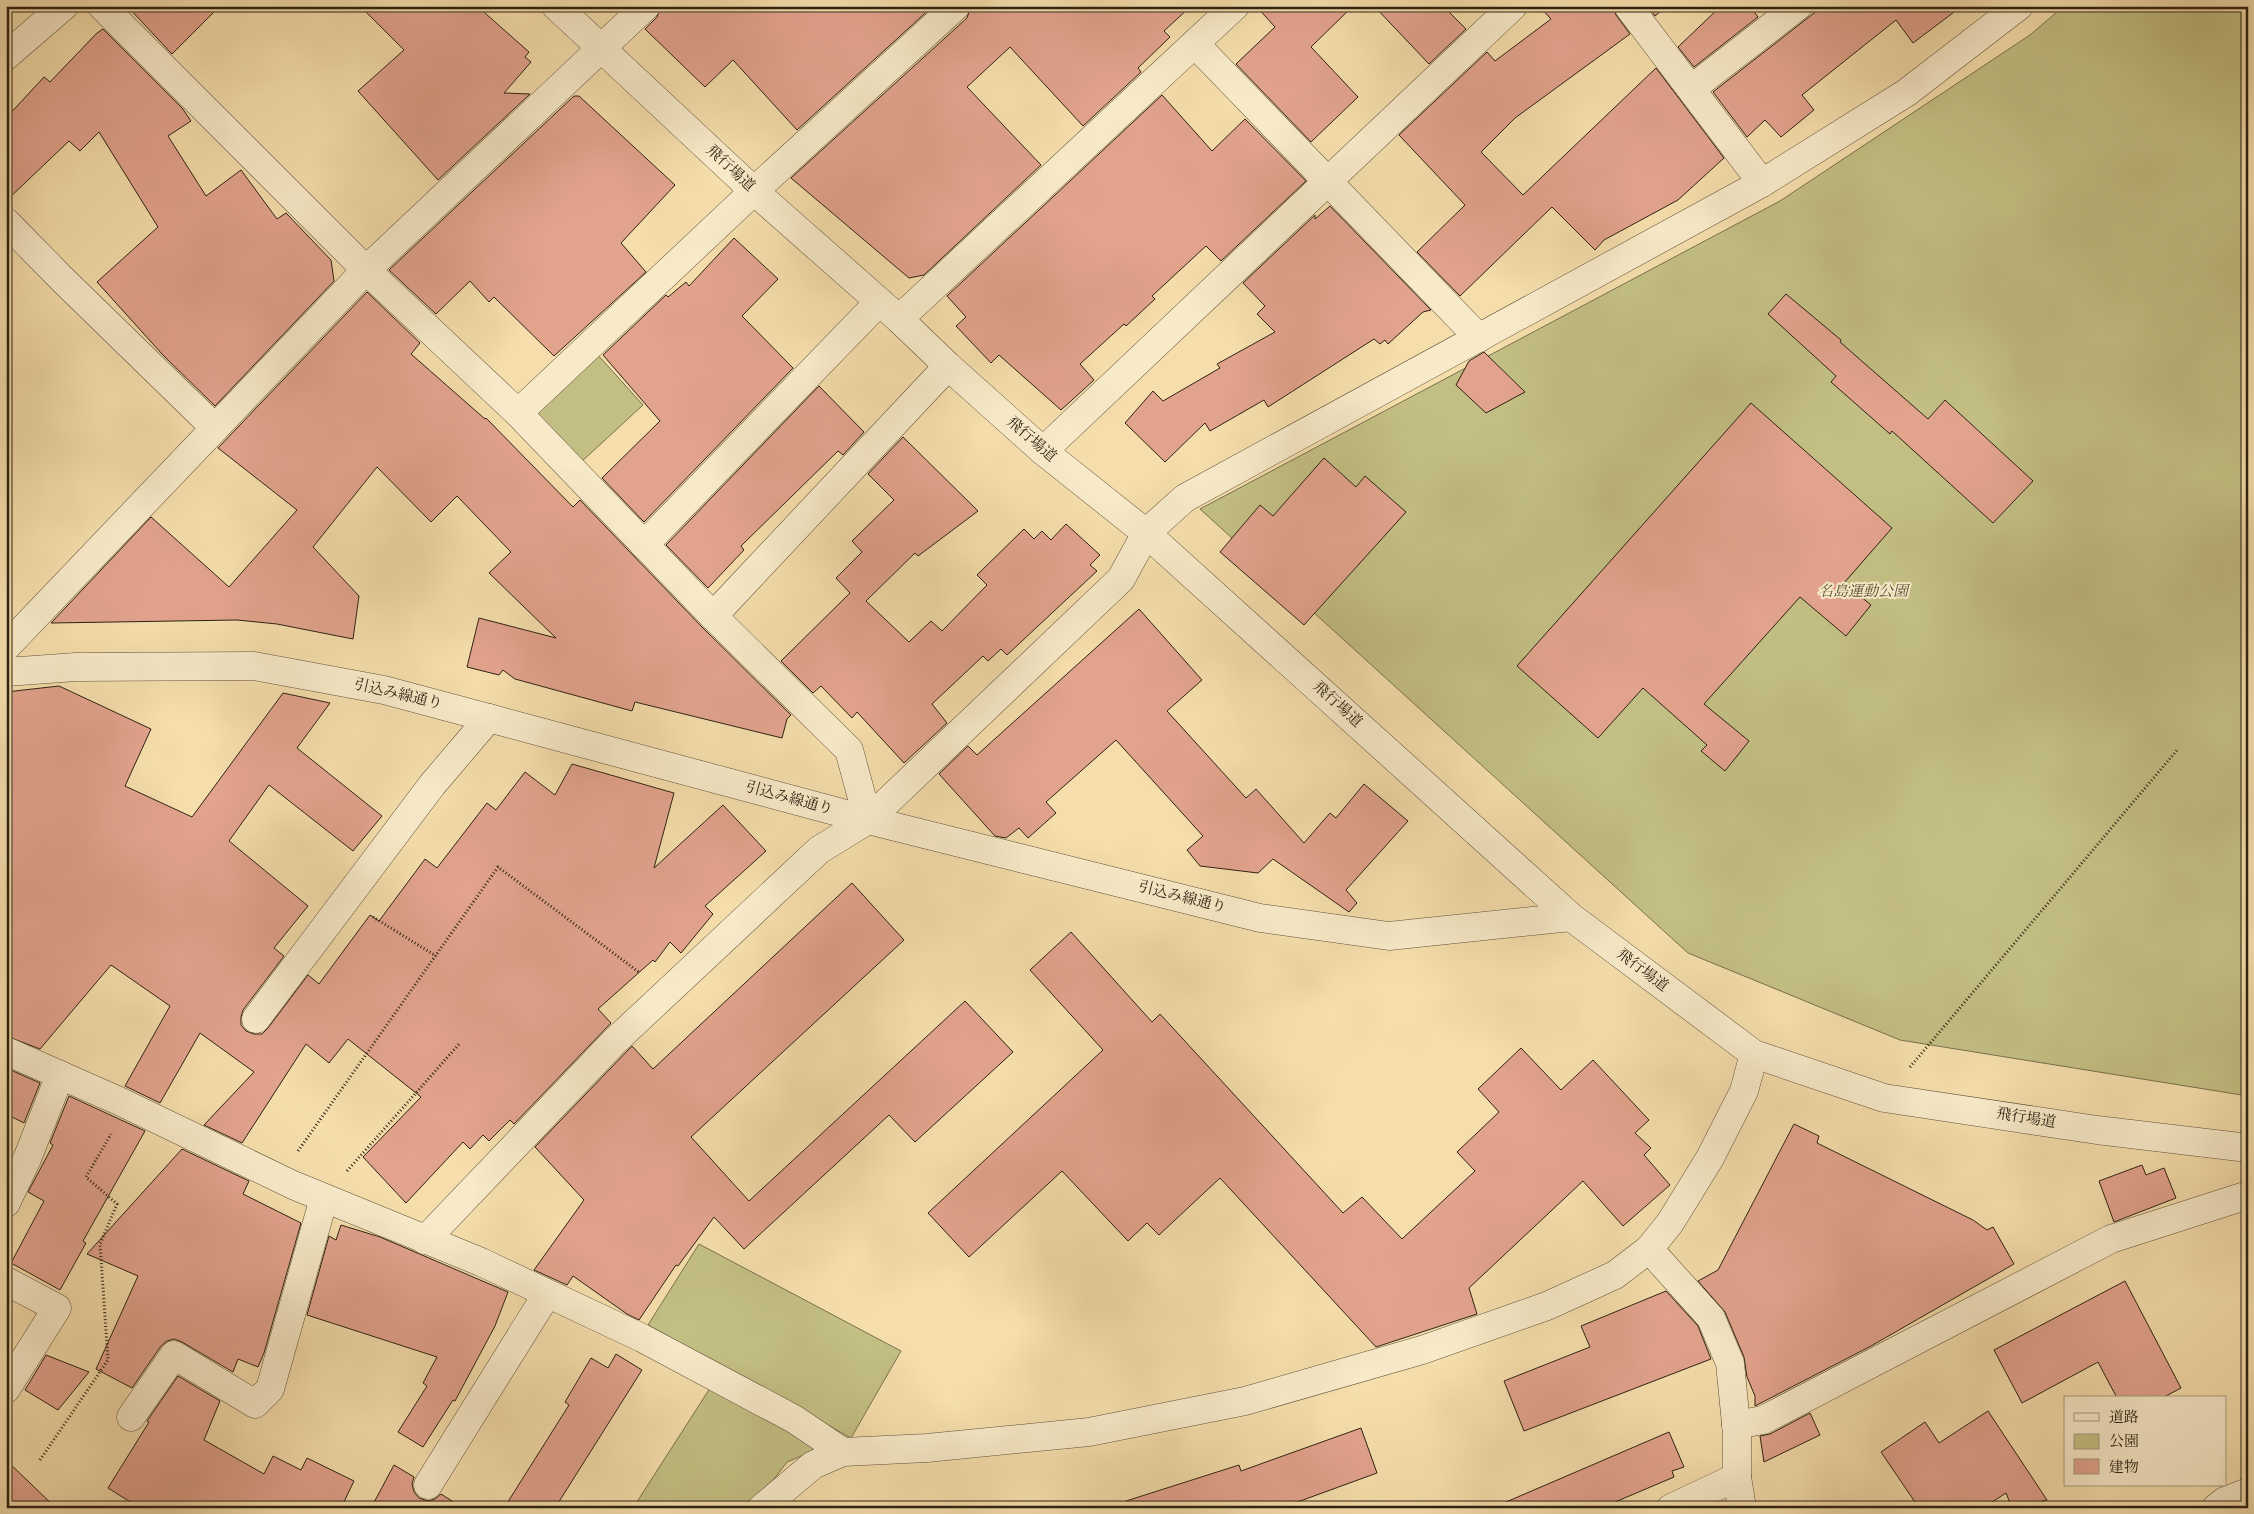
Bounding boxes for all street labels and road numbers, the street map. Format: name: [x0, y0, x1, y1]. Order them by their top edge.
street label: 飛行場道: [703, 142, 758, 195]
street label: 飛行場道: [1003, 413, 1060, 465]
street label: 引込み線通り: [352, 676, 444, 712]
street label: 飛行場道: [1310, 678, 1366, 731]
street label: 引込み線通り: [744, 778, 835, 818]
street label: 引込み線通り: [1137, 878, 1228, 916]
street label: 飛行場道: [1614, 945, 1672, 995]
street label: 飛行場道: [1995, 1105, 2057, 1131]

